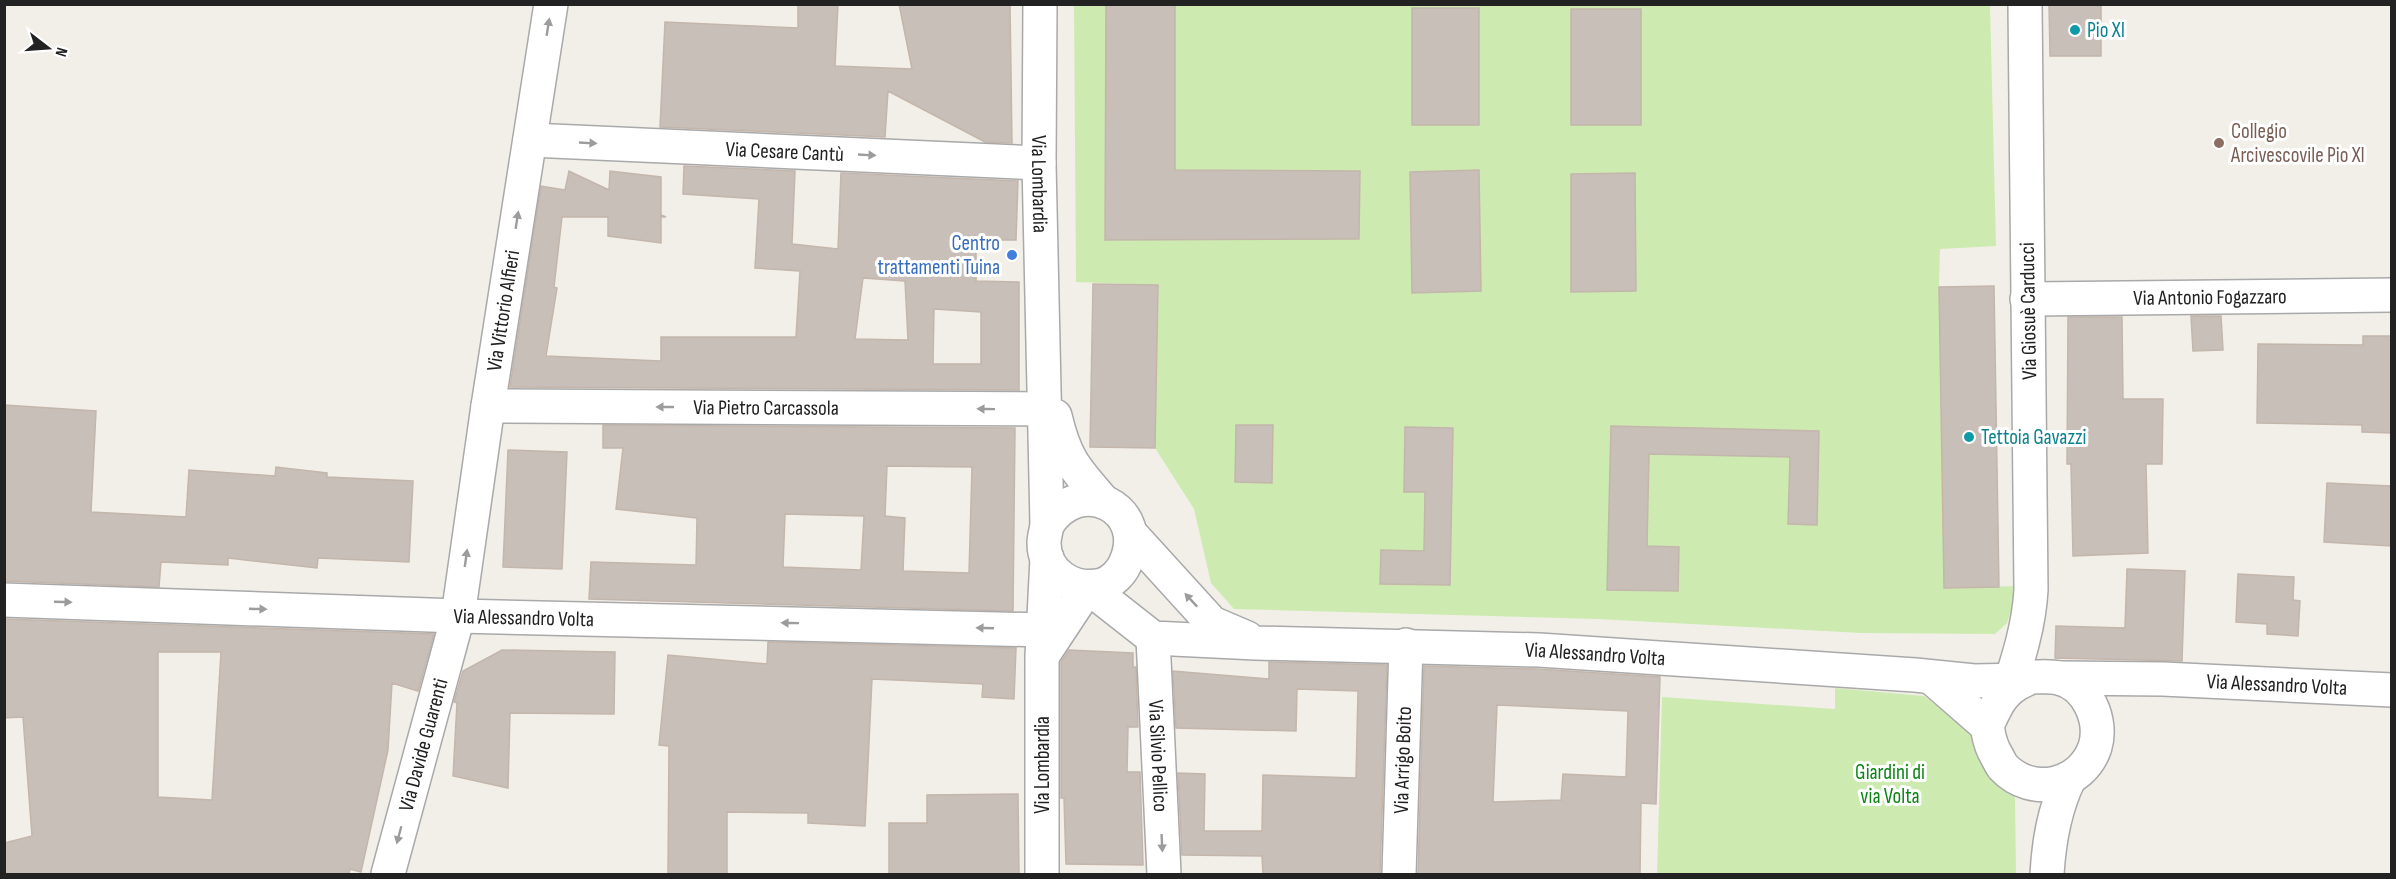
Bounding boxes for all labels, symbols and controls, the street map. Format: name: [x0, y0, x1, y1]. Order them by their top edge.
north arrow: [18, 18, 78, 78]
one-way arrow: [543, 18, 552, 37]
place label: Pio XI: [2087, 18, 2125, 43]
marker: Pio XI: [2068, 23, 2082, 37]
text: N: [51, 45, 71, 59]
place label: Collegio Arcivescovile Pio XI: [2230, 119, 2365, 168]
street label: Via Lombardia: [1026, 135, 1053, 233]
marker: Collegio Arcivescovile Pio XI: [2212, 136, 2226, 150]
street label: Via Cesare Cantù: [725, 137, 845, 167]
one-way arrow: [579, 138, 598, 147]
one-way arrow: [858, 151, 877, 160]
one-way arrow: [513, 210, 522, 229]
place label: Centro trattamenti Tuina: [878, 231, 1000, 280]
street label: Via Giosuè Carducci: [2015, 242, 2042, 380]
street label: Via Vittorio Alfieri: [482, 248, 525, 373]
marker: Centro trattamenti Tuina: [1005, 248, 1019, 262]
street label: Via Antonio Fogazzaro: [2133, 284, 2287, 311]
street label: Via Pietro Carcassola: [693, 395, 839, 421]
one-way arrow: [656, 402, 675, 412]
one-way arrow: [976, 404, 995, 414]
place label: Tettoia Gavazzi: [1981, 425, 2086, 450]
marker: Tettoia Gavazzi: [1962, 430, 1976, 444]
one-way arrow: [461, 548, 470, 567]
one-way arrow: [1185, 593, 1199, 607]
one-way arrow: [53, 597, 72, 607]
one-way arrow: [248, 604, 267, 613]
street label: Via Alessandro Volta: [453, 604, 594, 632]
one-way arrow: [781, 618, 800, 628]
one-way arrow: [975, 624, 994, 633]
street label: Via Alessandro Volta: [1525, 638, 1666, 671]
street label: Via Alessandro Volta: [2206, 669, 2348, 701]
street label: Via Davide Guarenti: [394, 676, 454, 814]
street label: Via Silvio Pellico: [1143, 699, 1173, 813]
street label: Via Arrigo Boito: [1389, 706, 1417, 814]
street label: Via Lombardia: [1030, 716, 1055, 814]
park label: Giardini di via Volta: [1855, 760, 1925, 809]
one-way arrow: [394, 826, 403, 844]
one-way arrow: [1158, 834, 1167, 853]

